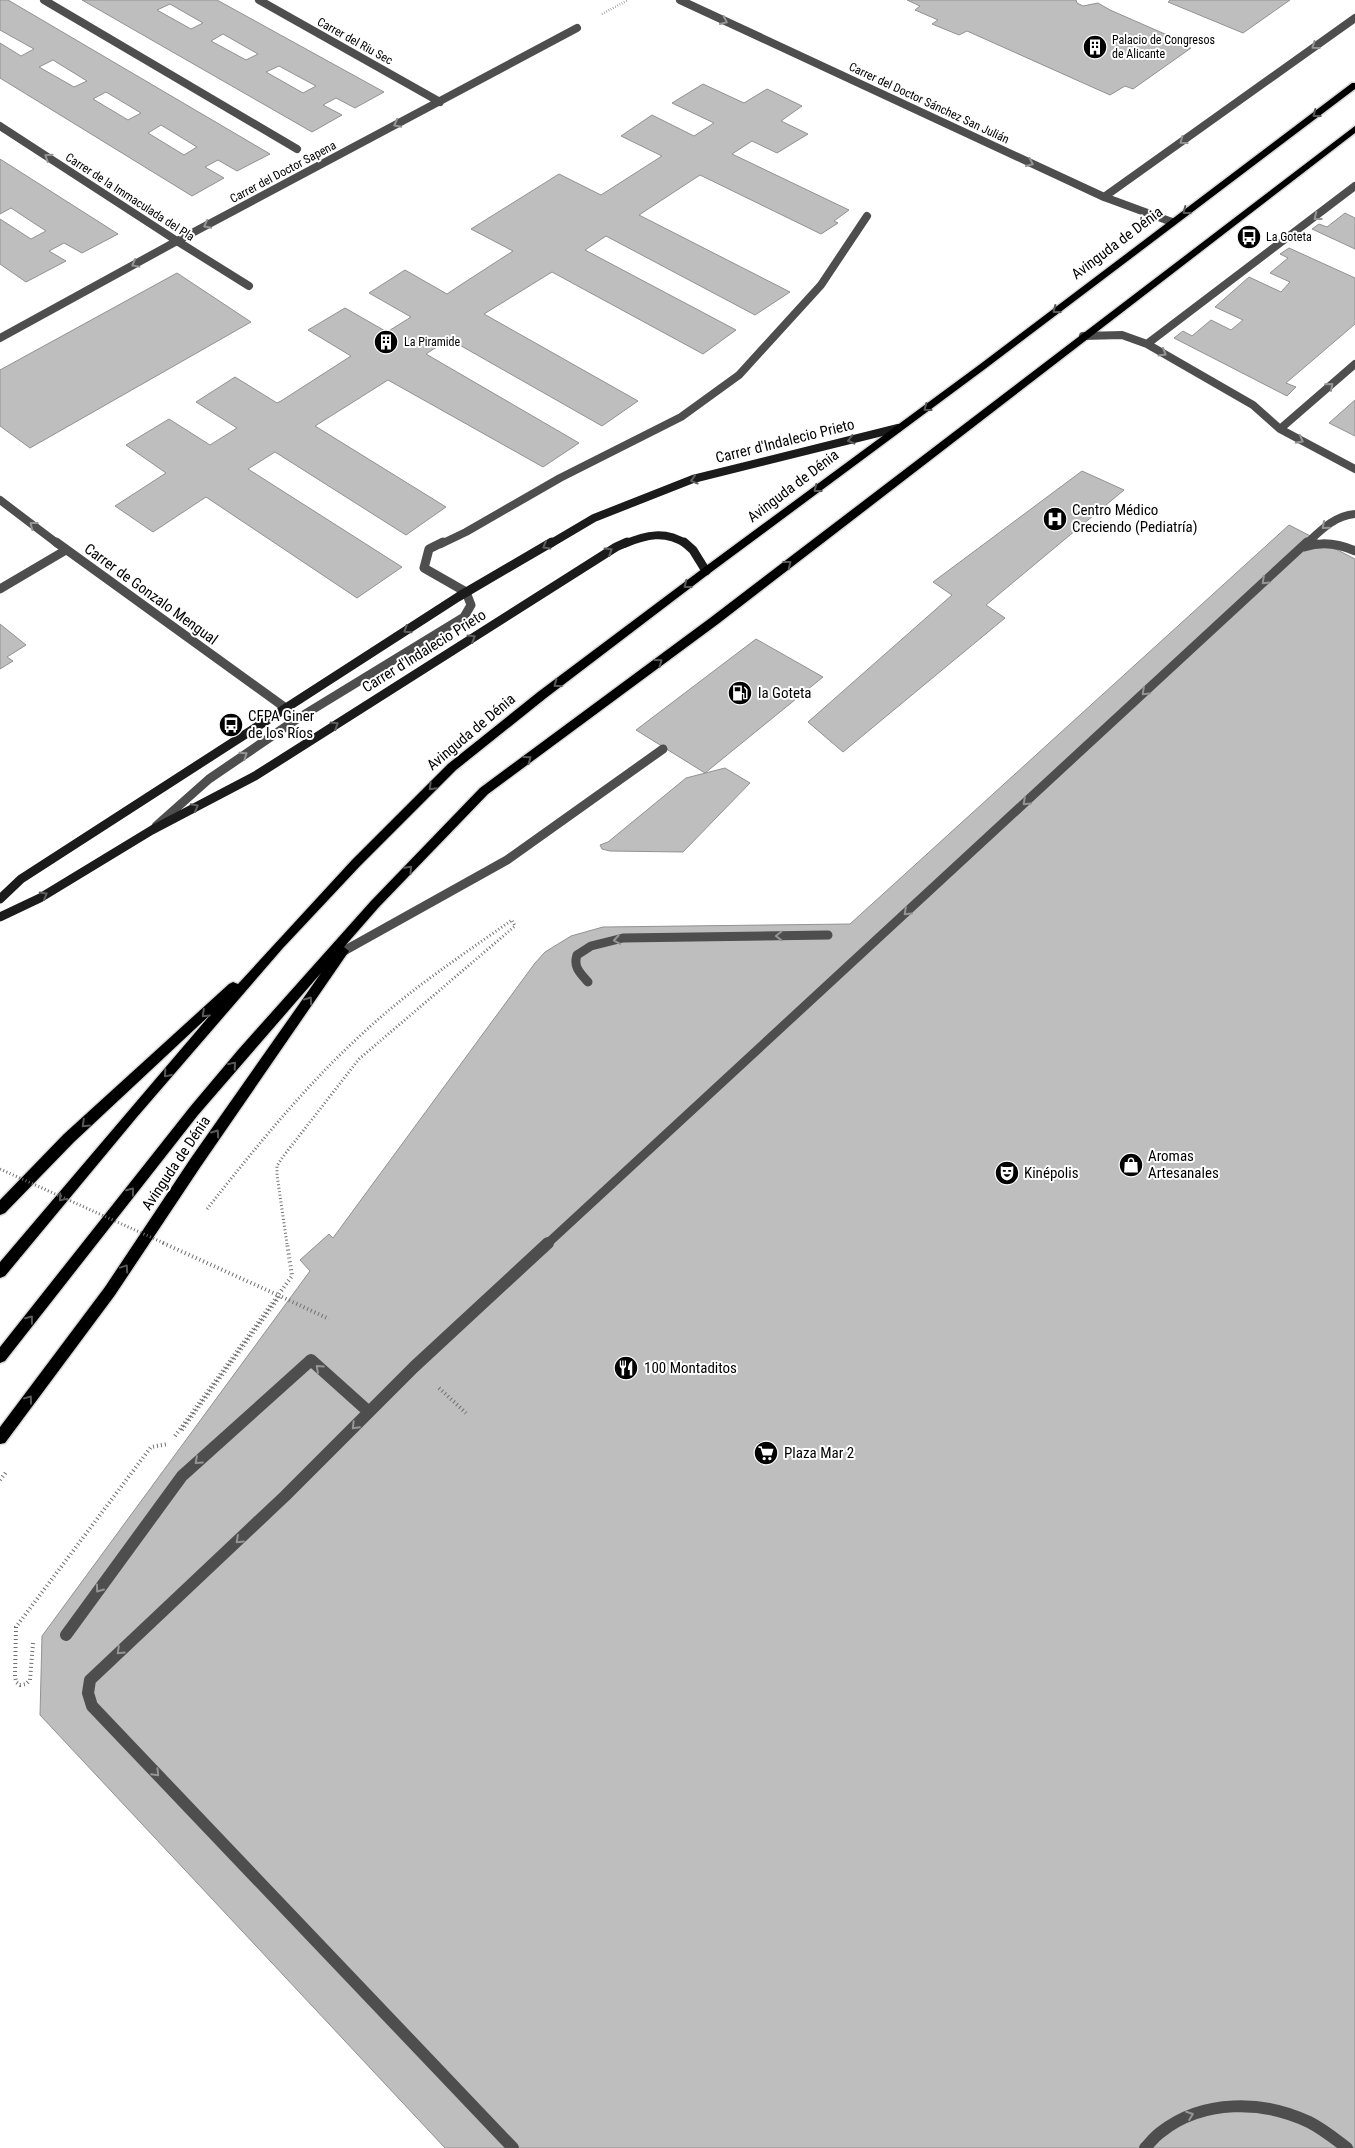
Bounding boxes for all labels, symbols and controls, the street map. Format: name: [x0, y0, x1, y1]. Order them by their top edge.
one-way arrow: [719, 14, 728, 25]
street label: Carrer del Riu Sec: [315, 15, 395, 68]
place label: Palacio de Congresos de Alicante: [1112, 33, 1215, 61]
building icon: Palacio de Congresos de Alicante: [1082, 34, 1108, 60]
one-way arrow: [1311, 40, 1321, 49]
street label: Carrer del Doctor Sánchez San Julián: [847, 60, 1011, 146]
one-way arrow: [1312, 108, 1322, 117]
one-way arrow: [394, 118, 403, 128]
one-way arrow: [1179, 135, 1189, 144]
street label: Carrer del Doctor Sapena: [228, 138, 339, 206]
street label: Carrer de la Immaculada del Pla: [63, 150, 197, 244]
one-way arrow: [45, 154, 54, 164]
one-way arrow: [1025, 156, 1034, 167]
street label: Avinguda de Dénia: [1068, 203, 1166, 283]
one-way arrow: [1182, 205, 1192, 214]
one-way arrow: [1314, 211, 1323, 219]
one-way arrow: [204, 219, 213, 229]
bus stop icon: La Goteta: [1236, 224, 1262, 250]
place label: La Goteta: [1266, 230, 1312, 244]
one-way arrow: [131, 258, 140, 268]
one-way arrow: [1053, 304, 1062, 313]
building icon: La Piramide: [373, 329, 399, 355]
place label: La Piramide: [404, 335, 461, 349]
one-way arrow: [1158, 347, 1167, 357]
one-way arrow: [1324, 383, 1333, 392]
one-way arrow: [924, 402, 933, 410]
street label: Carrer d'Indalecio Prieto: [714, 415, 856, 467]
one-way arrow: [847, 434, 856, 445]
one-way arrow: [1295, 434, 1304, 444]
street label: Avinguda de Dénia: [744, 446, 842, 526]
one-way arrow: [690, 474, 698, 484]
one-way arrow: [814, 483, 823, 491]
place label: Centro Médico Creciendo (Pediatría): [1072, 501, 1198, 536]
hospital icon: Centro Médico Creciendo (Pediatría): [1042, 506, 1068, 532]
one-way arrow: [1322, 520, 1331, 529]
one-way arrow: [30, 522, 39, 530]
street label: Carrer de Gonzalo Mengual: [81, 540, 221, 648]
one-way arrow: [542, 540, 551, 550]
one-way arrow: [604, 548, 613, 558]
one-way arrow: [783, 561, 792, 570]
one-way arrow: [1261, 575, 1270, 584]
one-way arrow: [684, 580, 693, 588]
street label: Carrer d'Indalecio Prieto: [359, 606, 489, 696]
one-way arrow: [403, 624, 412, 634]
one-way arrow: [466, 635, 476, 644]
one-way arrow: [653, 659, 663, 668]
one-way arrow: [554, 678, 563, 686]
fuel station icon: la Goteta: [727, 680, 753, 706]
place label: la Goteta: [758, 684, 812, 702]
one-way arrow: [1142, 686, 1151, 695]
street label: Avinguda de Dénia: [423, 690, 519, 774]
place label: CFPA Giner de los Ríos: [248, 707, 315, 742]
bus stop icon: CFPA Giner de los Ríos: [218, 712, 244, 738]
one-way arrow: [329, 722, 338, 731]
one-way arrow: [238, 752, 247, 761]
one-way arrow: [522, 756, 531, 764]
one-way arrow: [428, 781, 437, 790]
one-way arrow: [1022, 796, 1031, 805]
one-way arrow: [189, 803, 198, 813]
one-way arrow: [403, 865, 412, 874]
one-way arrow: [38, 892, 47, 902]
one-way arrow: [903, 906, 912, 915]
one-way arrow: [775, 931, 782, 941]
one-way arrow: [612, 934, 621, 944]
one-way arrow: [303, 996, 312, 1006]
one-way arrow: [201, 1008, 210, 1017]
one-way arrow: [227, 1061, 236, 1070]
one-way arrow: [164, 1068, 172, 1077]
street label: Avinguda de Dénia: [138, 1113, 214, 1213]
one-way arrow: [82, 1118, 91, 1127]
one-way arrow: [210, 1129, 219, 1139]
place label: Aromas Artesanales: [1148, 1147, 1219, 1182]
shop icon: Aromas Artesanales: [1118, 1152, 1144, 1178]
theatre icon: Kinépolis: [994, 1160, 1020, 1186]
place label: Kinépolis: [1024, 1164, 1079, 1182]
one-way arrow: [125, 1188, 133, 1197]
one-way arrow: [59, 1192, 67, 1201]
one-way arrow: [119, 1264, 128, 1274]
one-way arrow: [25, 1316, 33, 1325]
restaurant icon: 100 Montaditos: [613, 1355, 639, 1381]
place label: 100 Montaditos: [644, 1359, 737, 1377]
one-way arrow: [316, 1365, 325, 1374]
one-way arrow: [23, 1395, 32, 1405]
one-way arrow: [352, 1420, 361, 1429]
supermarket icon: Plaza Mar 2: [753, 1440, 779, 1466]
place label: Plaza Mar 2: [784, 1444, 854, 1462]
one-way arrow: [195, 1455, 204, 1464]
one-way arrow: [236, 1534, 245, 1543]
one-way arrow: [96, 1583, 105, 1593]
one-way arrow: [117, 1645, 126, 1654]
one-way arrow: [150, 1768, 159, 1777]
one-way arrow: [1185, 2111, 1194, 2121]

